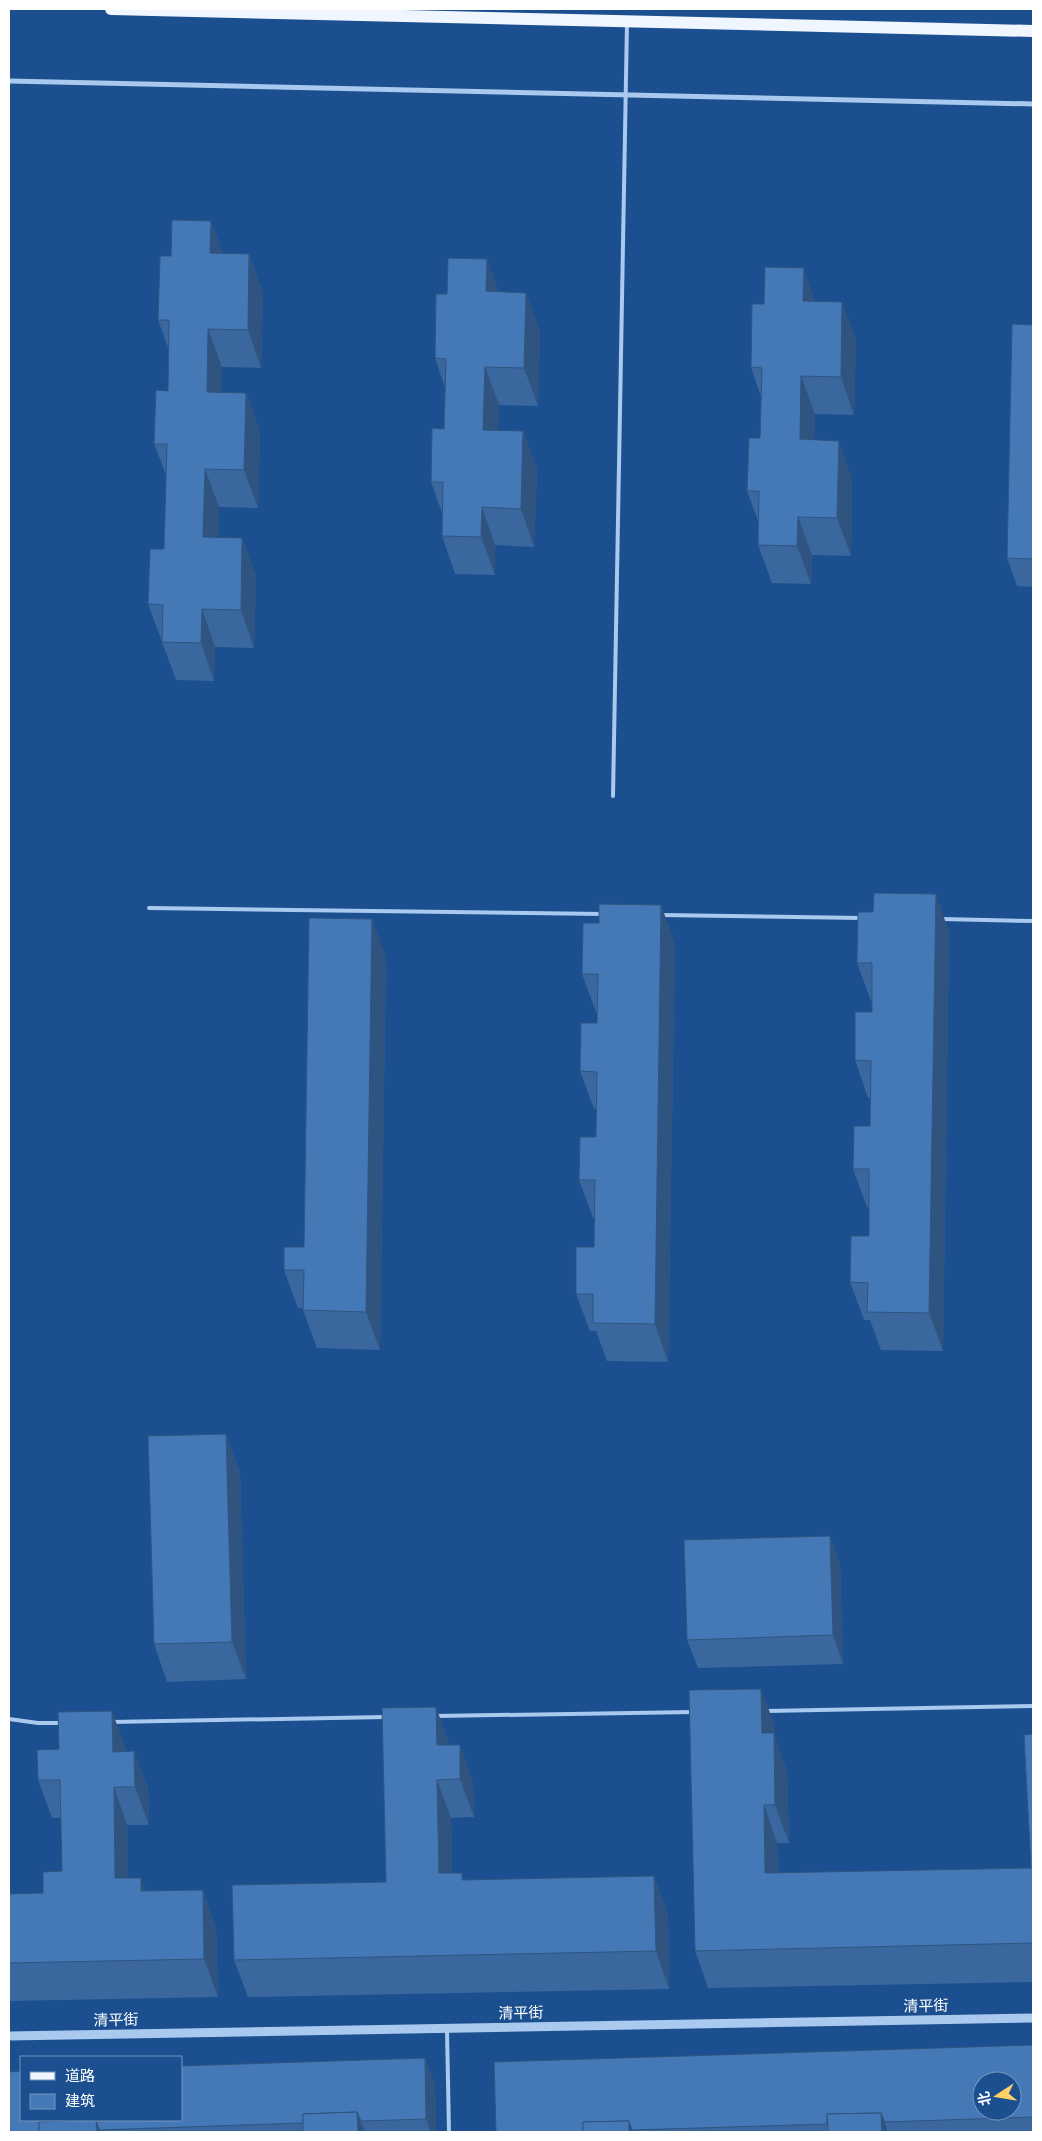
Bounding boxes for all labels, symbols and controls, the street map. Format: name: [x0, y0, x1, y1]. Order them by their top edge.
street label: 清平街: [903, 1997, 949, 2015]
street label: 清平街: [498, 2004, 544, 2022]
street label: 清平街: [93, 2011, 139, 2029]
legend: [20, 2056, 182, 2121]
text: 道路: [65, 2067, 95, 2085]
north arrow: [972, 2071, 1022, 2121]
text: 北: [975, 2090, 995, 2107]
text: 建筑: [65, 2092, 95, 2110]

